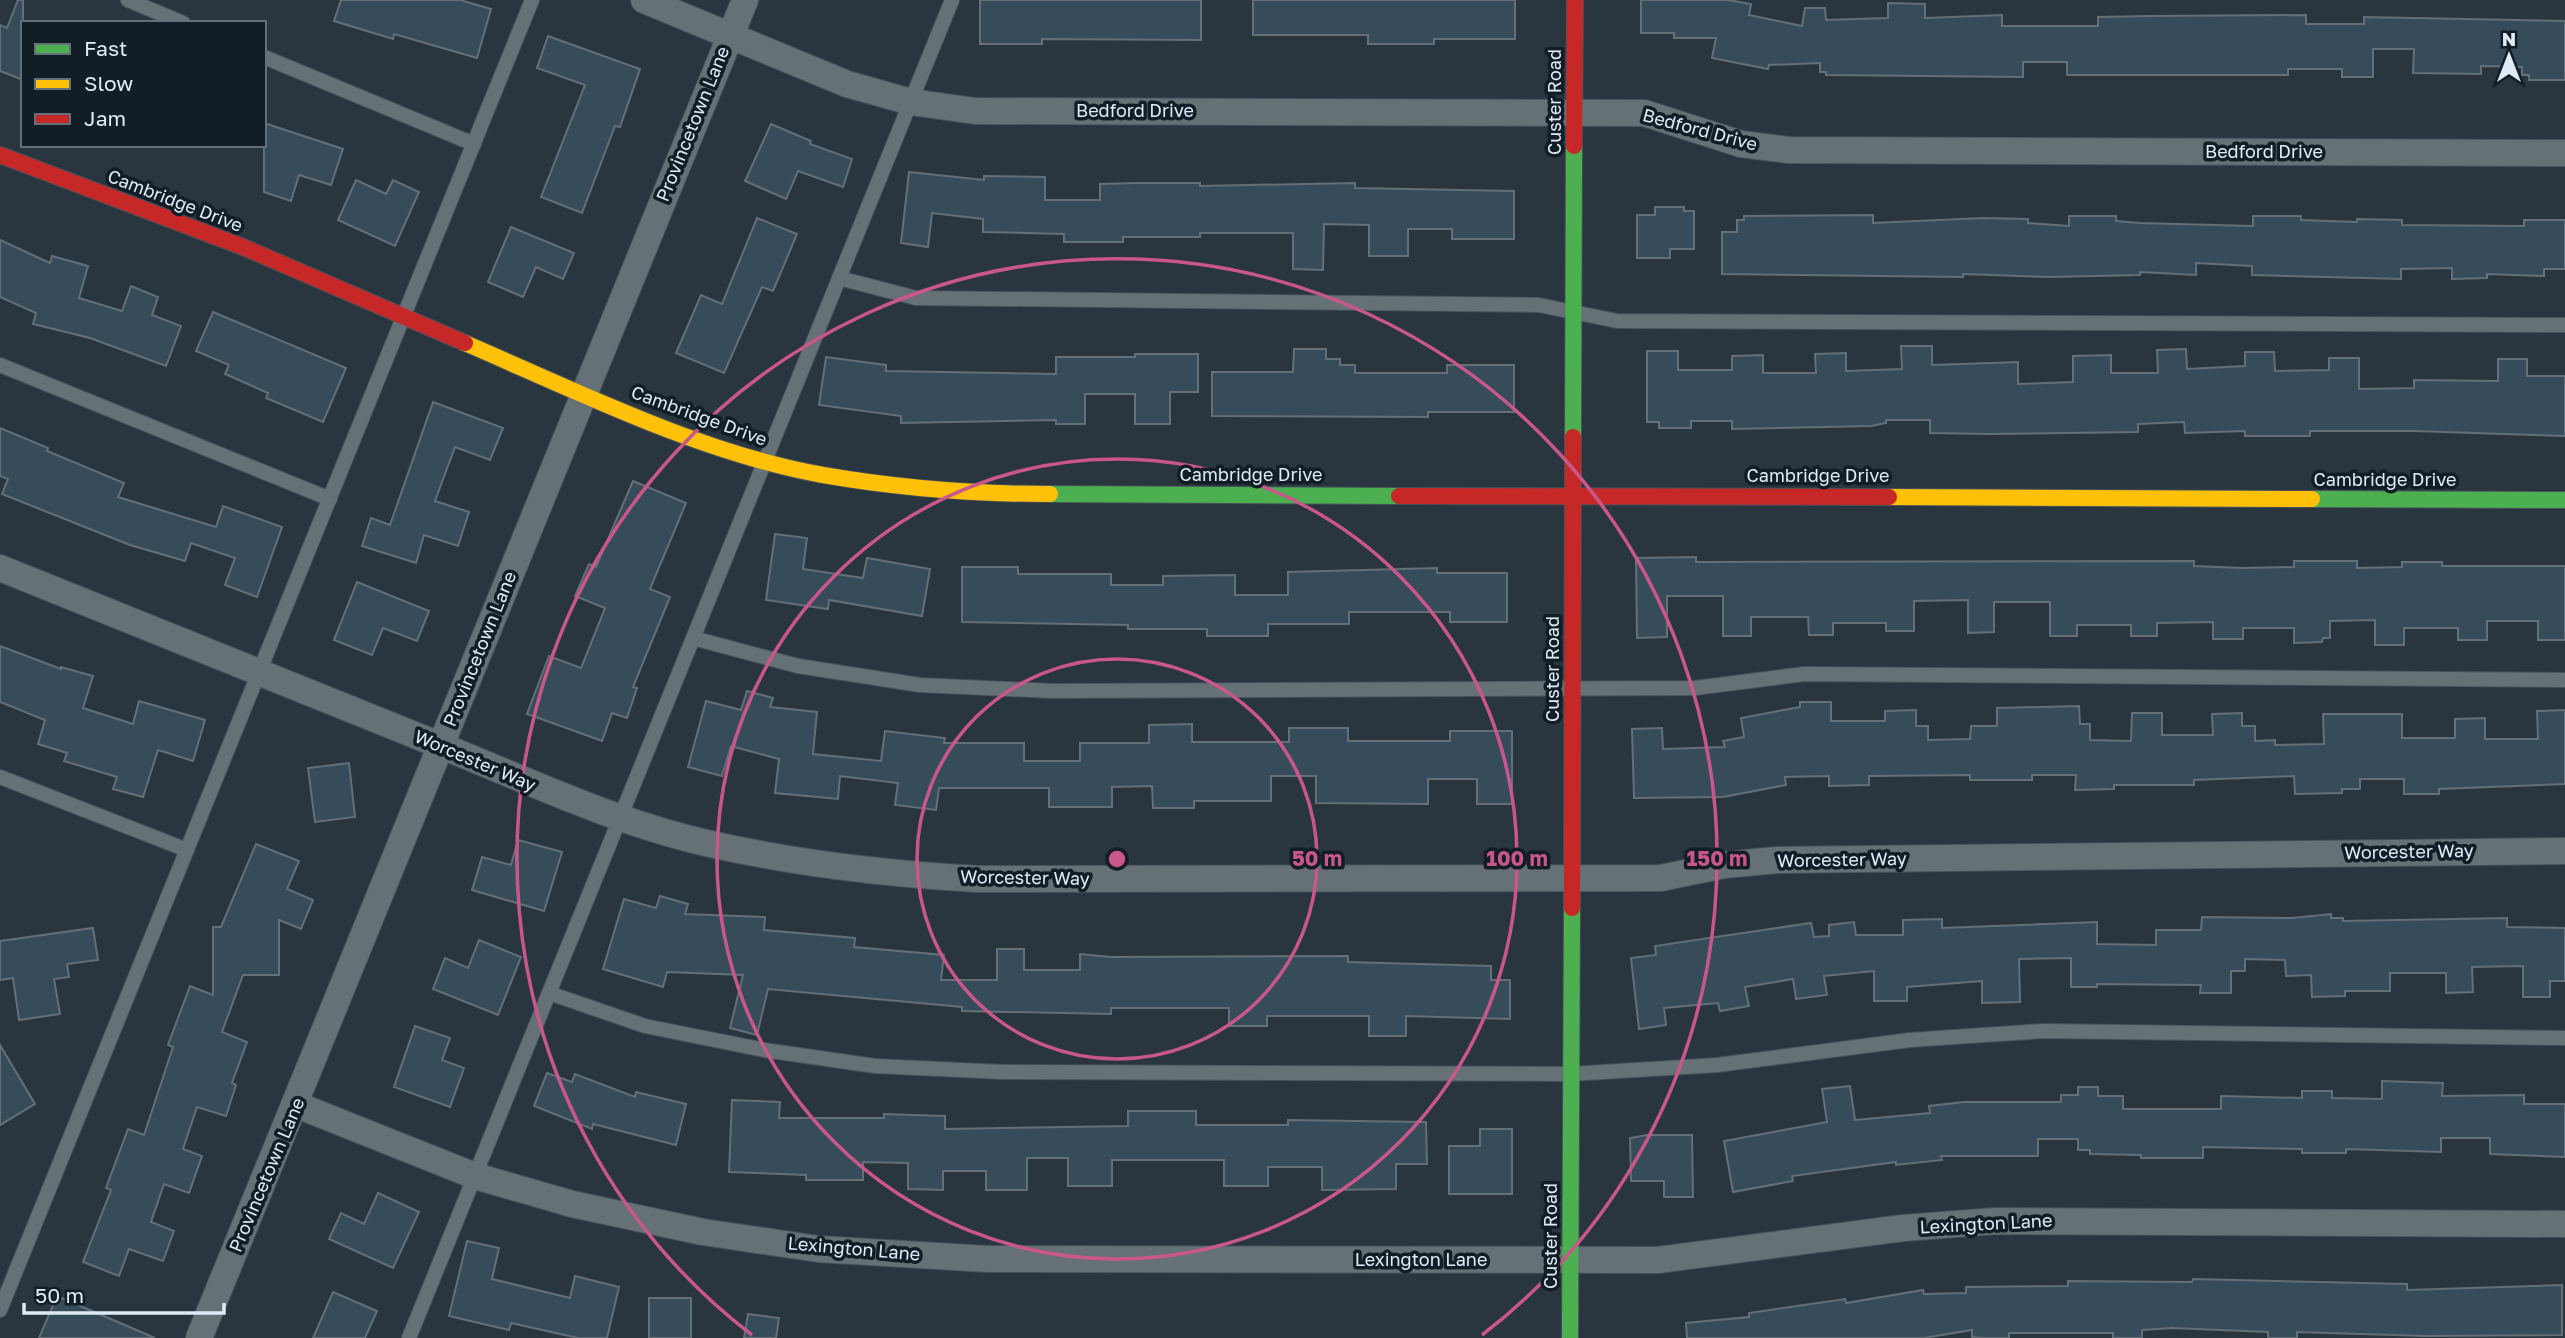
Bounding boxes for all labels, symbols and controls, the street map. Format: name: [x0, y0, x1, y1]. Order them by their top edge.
legend: [21, 21, 266, 147]
north arrow: [2474, 21, 2544, 91]
text: N: [2502, 27, 2516, 50]
text: Fast: [84, 35, 127, 61]
street label: Provincetown Lane: [651, 43, 733, 204]
street label: Custer Road: [1543, 49, 1565, 155]
text: Slow: [84, 70, 133, 96]
street label: Bedford Drive: [1076, 99, 1194, 121]
street label: Bedford Drive: [1641, 103, 1760, 155]
text: Jam: [84, 105, 126, 131]
street label: Bedford Drive: [2205, 140, 2323, 162]
street label: Cambridge Drive: [105, 164, 246, 236]
street label: Cambridge Drive: [628, 380, 770, 450]
street label: Cambridge Drive: [1180, 463, 1322, 485]
street label: Cambridge Drive: [1747, 464, 1889, 486]
street label: Cambridge Drive: [2314, 468, 2456, 490]
street label: Provincetown Lane: [438, 568, 520, 729]
street label: Custer Road: [1541, 616, 1563, 722]
street label: Worcester Way: [411, 725, 539, 796]
street label: Worcester Way: [2344, 839, 2474, 863]
text: 50 m: [1292, 845, 1342, 871]
text: 100 m: [1486, 845, 1548, 871]
text: 150 m: [1687, 845, 1747, 871]
centre of rings: [1105, 847, 1129, 871]
street label: Worcester Way: [1777, 847, 1907, 871]
street label: Worcester Way: [960, 865, 1090, 889]
street label: Provincetown Lane: [224, 1094, 309, 1255]
street label: Custer Road: [1539, 1183, 1561, 1289]
street label: Lexington Lane: [1919, 1209, 2053, 1237]
street label: Lexington Lane: [787, 1231, 921, 1265]
street label: Lexington Lane: [1355, 1248, 1487, 1270]
scale bar: [24, 1272, 224, 1316]
text: 50 m: [35, 1282, 84, 1308]

